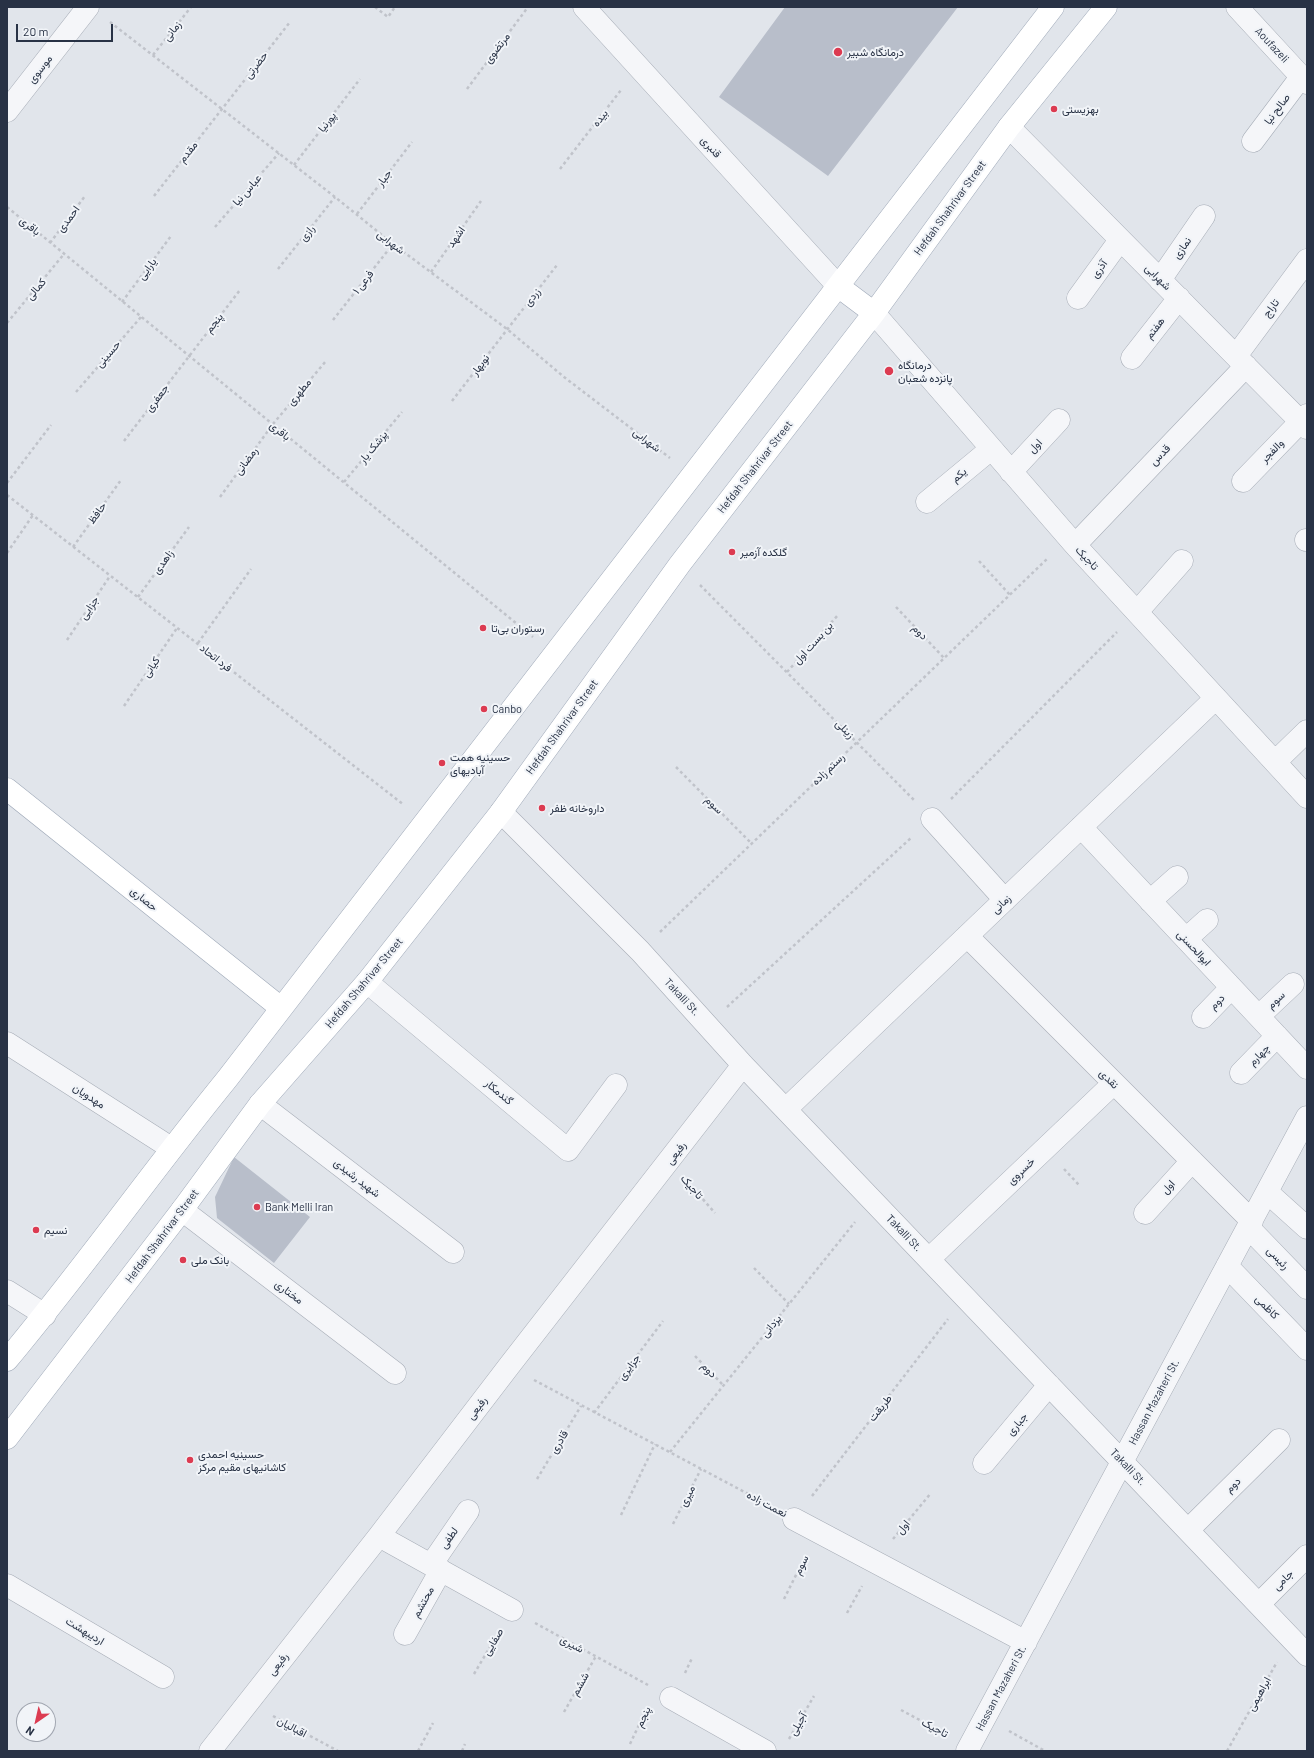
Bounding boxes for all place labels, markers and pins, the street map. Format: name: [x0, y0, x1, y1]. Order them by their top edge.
place label: درمانگاه شبیر: [847, 45, 904, 59]
marker: درمانگاه شبیر: [832, 46, 844, 58]
place label: بهزیستی: [1062, 102, 1099, 116]
marker: بهزیستی: [1049, 104, 1059, 114]
place label: درمانگاه پانزده شعبان: [898, 358, 953, 384]
marker: درمانگاه پانزده شعبان: [883, 365, 895, 377]
place label: گلكده آزمير: [740, 545, 787, 559]
marker: گلكده آزمير: [727, 547, 737, 557]
place label: رستوران بی‌تا: [491, 621, 545, 635]
marker: رستوران بی‌تا: [478, 623, 488, 633]
place label: Canbo: [492, 702, 522, 716]
marker: Canbo: [479, 704, 489, 714]
place label: حسینیه همت آبادیهای: [450, 750, 510, 776]
marker: حسینیه همت آبادیهای: [437, 758, 447, 768]
place label: داروخانه ظفر: [550, 801, 604, 815]
marker: داروخانه ظفر: [537, 803, 547, 813]
place label: Bank Melli Iran: [265, 1200, 333, 1214]
marker: Bank Melli Iran: [252, 1202, 262, 1212]
place label: نسیم: [44, 1223, 67, 1237]
marker: نسیم: [31, 1225, 41, 1235]
place label: بانک ملی: [191, 1253, 229, 1267]
marker: بانک ملی: [178, 1255, 188, 1265]
place label: حسینیه احمدی کاشانیهای مقیم مرکز: [198, 1447, 286, 1473]
marker: حسینیه احمدی کاشانیهای مقیم مرکز: [185, 1455, 195, 1465]

